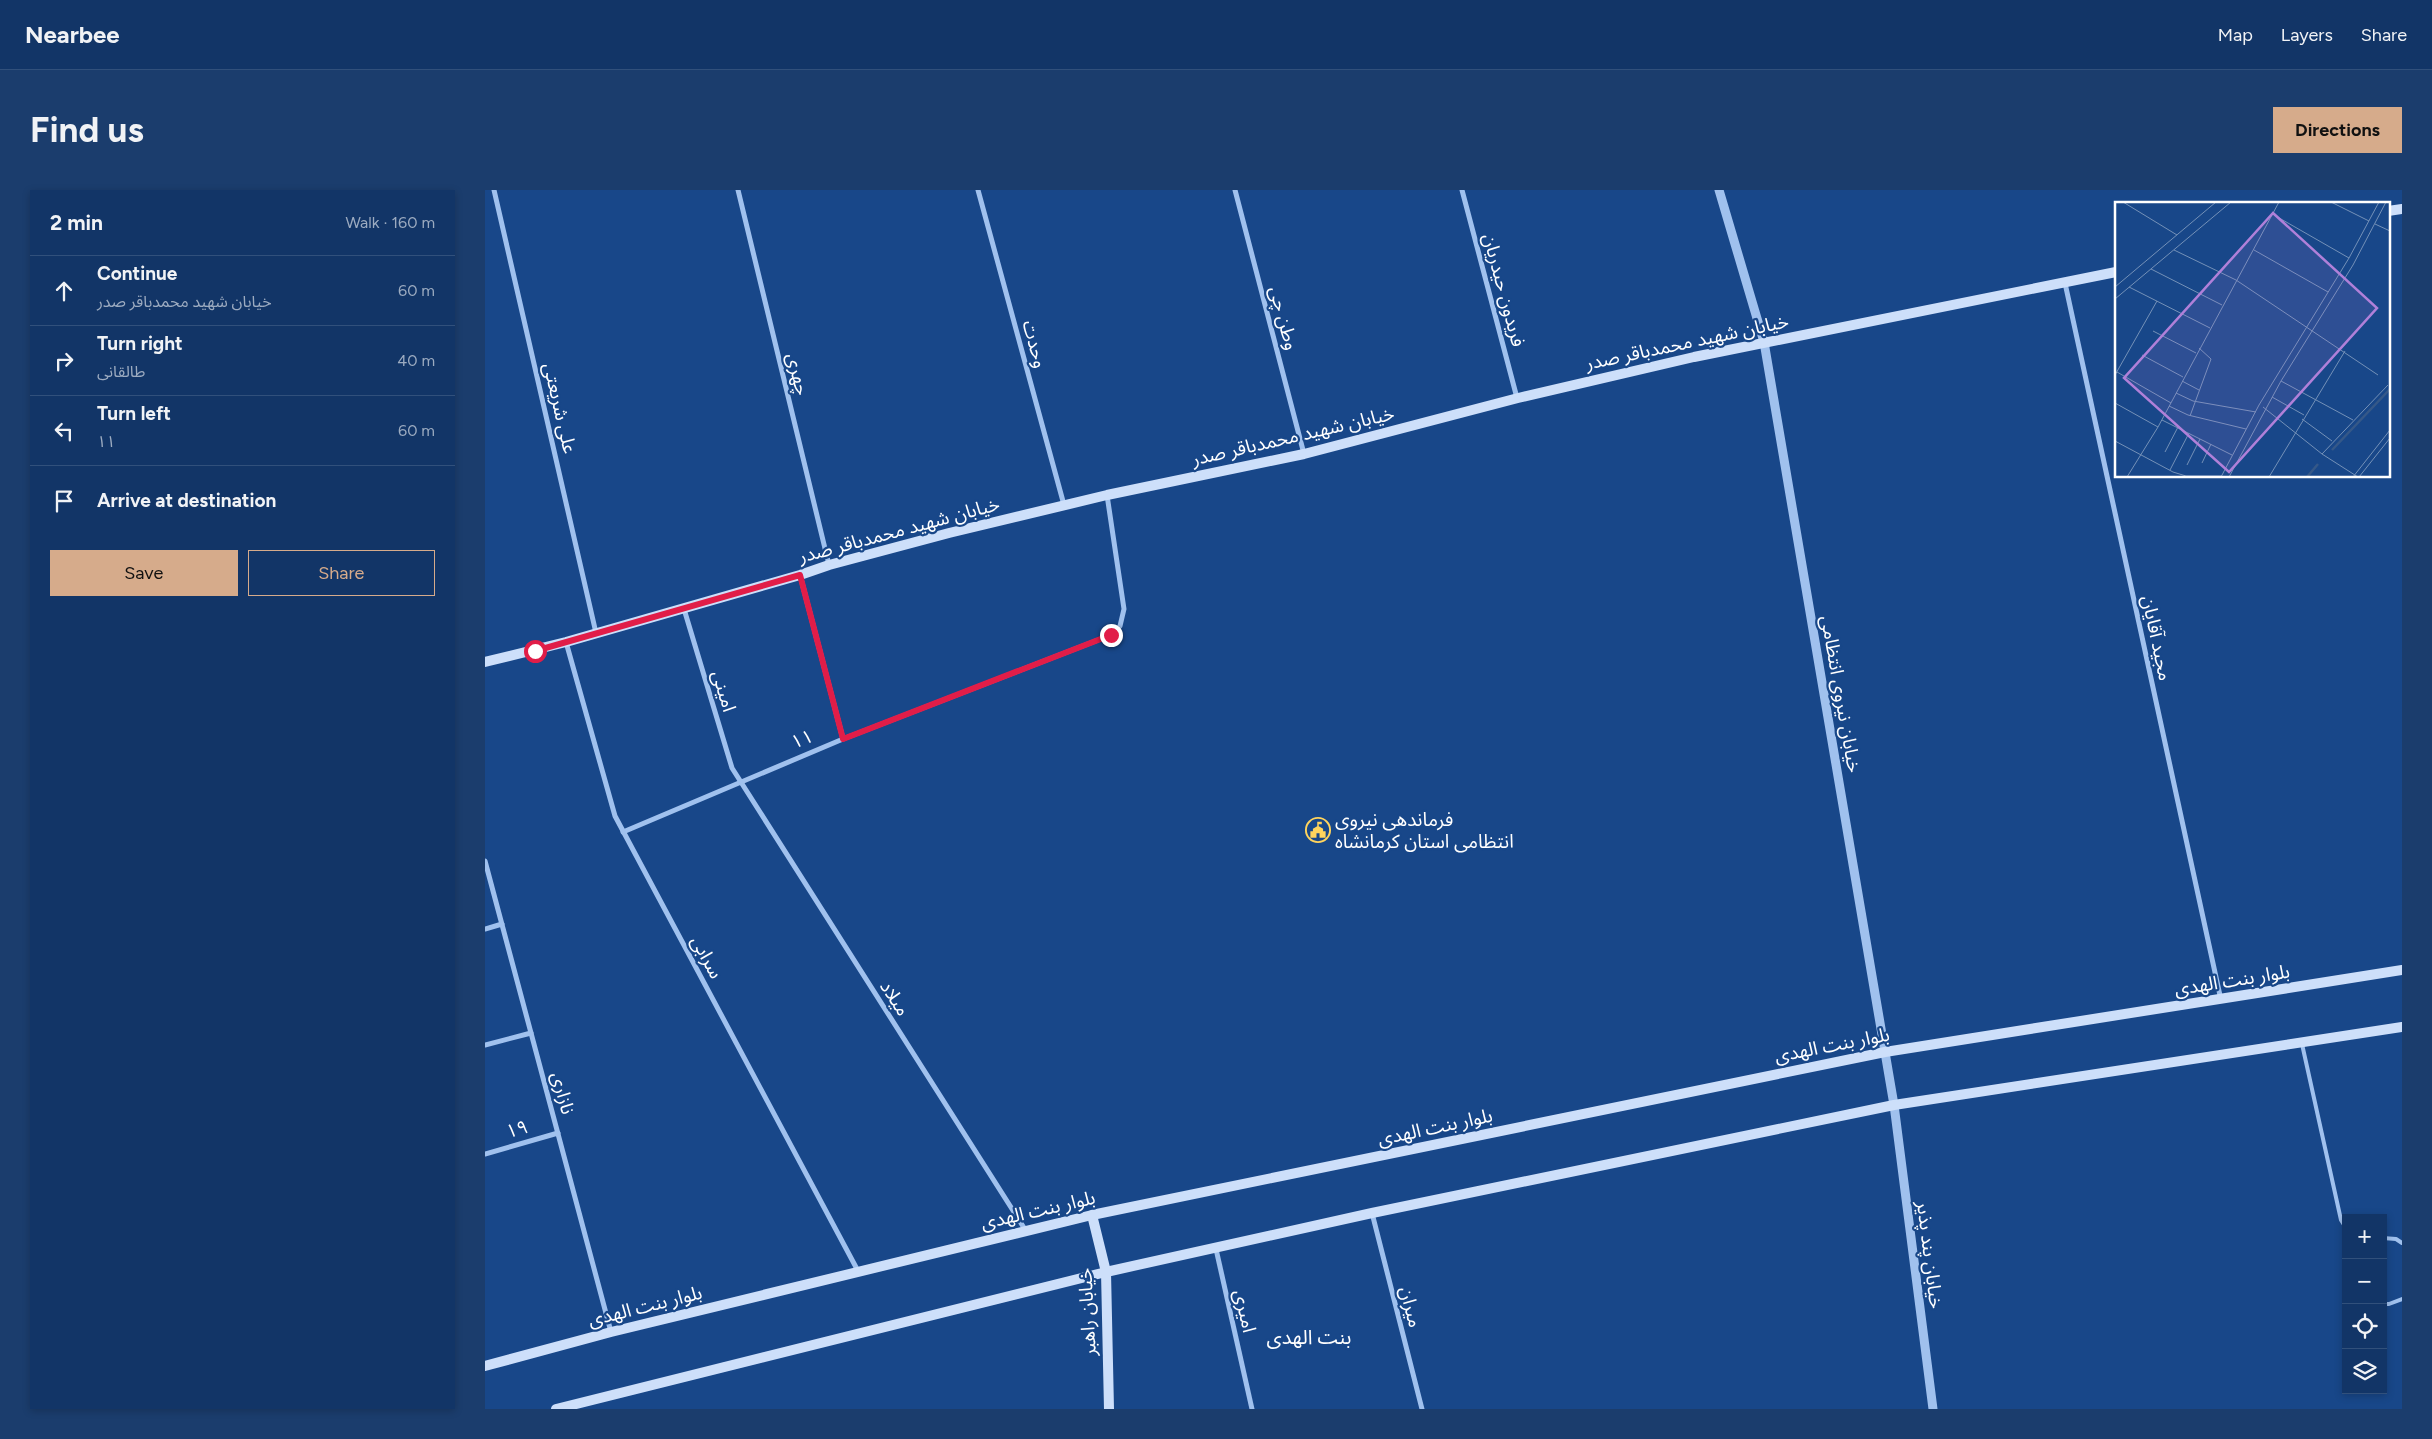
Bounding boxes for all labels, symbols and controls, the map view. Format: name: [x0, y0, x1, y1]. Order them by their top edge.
text: Nearbee: [25, 20, 120, 49]
text: Map: [2218, 24, 2253, 46]
text: Layers: [2281, 24, 2333, 46]
text: Share: [2361, 24, 2407, 46]
button: Directions: [2273, 107, 2402, 153]
text: Find us: [30, 109, 144, 151]
inset map: [2115, 202, 2389, 478]
text: 2 min: [50, 210, 103, 235]
text: Walk · 160 m: [345, 213, 435, 232]
street label: فریدون حیدریان: [1478, 231, 1530, 349]
text: Continue: [97, 262, 177, 285]
icon: ahead: [50, 277, 78, 305]
text: 60 m: [398, 281, 435, 300]
street label: وطن چی: [1263, 284, 1304, 353]
text: خیابان شهید محمدباقر صدر: [97, 292, 272, 311]
street label: خیابان شهید محمدباقر صدر: [1582, 309, 1791, 375]
street label: وحدت: [1018, 318, 1052, 370]
text: Turn right: [97, 332, 183, 355]
icon: right: [50, 347, 78, 375]
street label: چهری: [781, 350, 814, 398]
text: 40 m: [397, 351, 435, 370]
street label: علی شریعتی: [538, 360, 582, 456]
text: طالقانی: [97, 362, 145, 381]
street label: خیابان شهید محمدباقر صدر: [1188, 401, 1397, 471]
text: Turn left: [97, 402, 171, 425]
icon: left: [50, 417, 78, 445]
text: 60 m: [398, 421, 435, 440]
text: ۱۱: [97, 432, 115, 451]
icon: arrive: [50, 487, 78, 515]
text: Arrive at destination: [97, 489, 276, 512]
street label: خیابان شهید محمدباقر صدر: [795, 492, 1002, 568]
button: Save: [50, 550, 238, 596]
button: Share: [248, 550, 435, 596]
street label: مجید آقایان: [2137, 593, 2177, 683]
street label: خیابان نیروی انتظامی: [1816, 614, 1866, 774]
route end: [1100, 624, 1123, 647]
route start: [524, 640, 547, 663]
street label: امینی: [707, 668, 741, 714]
street label: ۱۱: [788, 724, 816, 754]
place label: فرماندهی نیروی انتظامی استان کرمانشاه: [1335, 808, 1514, 853]
public building icon: فرماندهی نیروی انتظامی استان کرمانشاه: [1305, 817, 1331, 843]
street label: سرابی: [686, 931, 728, 983]
street label: بلوار بنت الهدی: [2173, 960, 2291, 1000]
street label: میلاد: [875, 976, 915, 1020]
street label: بلوار بنت الهدی: [1773, 1023, 1891, 1067]
street label: نازاری: [546, 1069, 580, 1117]
street label: بلوار بنت الهدی: [1376, 1104, 1494, 1150]
street label: ۱۹: [503, 1115, 531, 1143]
street label: بلوار بنت الهدی: [979, 1186, 1097, 1234]
street label: خیابان پند پذیر: [1911, 1199, 1948, 1310]
map controls: [2342, 1214, 2387, 1394]
button: +: [2342, 1214, 2387, 1259]
button: −: [2342, 1259, 2387, 1304]
street label: خیابان راهبر: [1073, 1267, 1101, 1358]
street label: بلوار بنت الهدی: [586, 1281, 704, 1331]
street label: میران: [1395, 1284, 1427, 1330]
street label: امیری: [1229, 1287, 1261, 1335]
button: locate: [2342, 1304, 2387, 1349]
district label: بنت الهدی: [1267, 1325, 1351, 1349]
button: layers: [2342, 1349, 2387, 1394]

